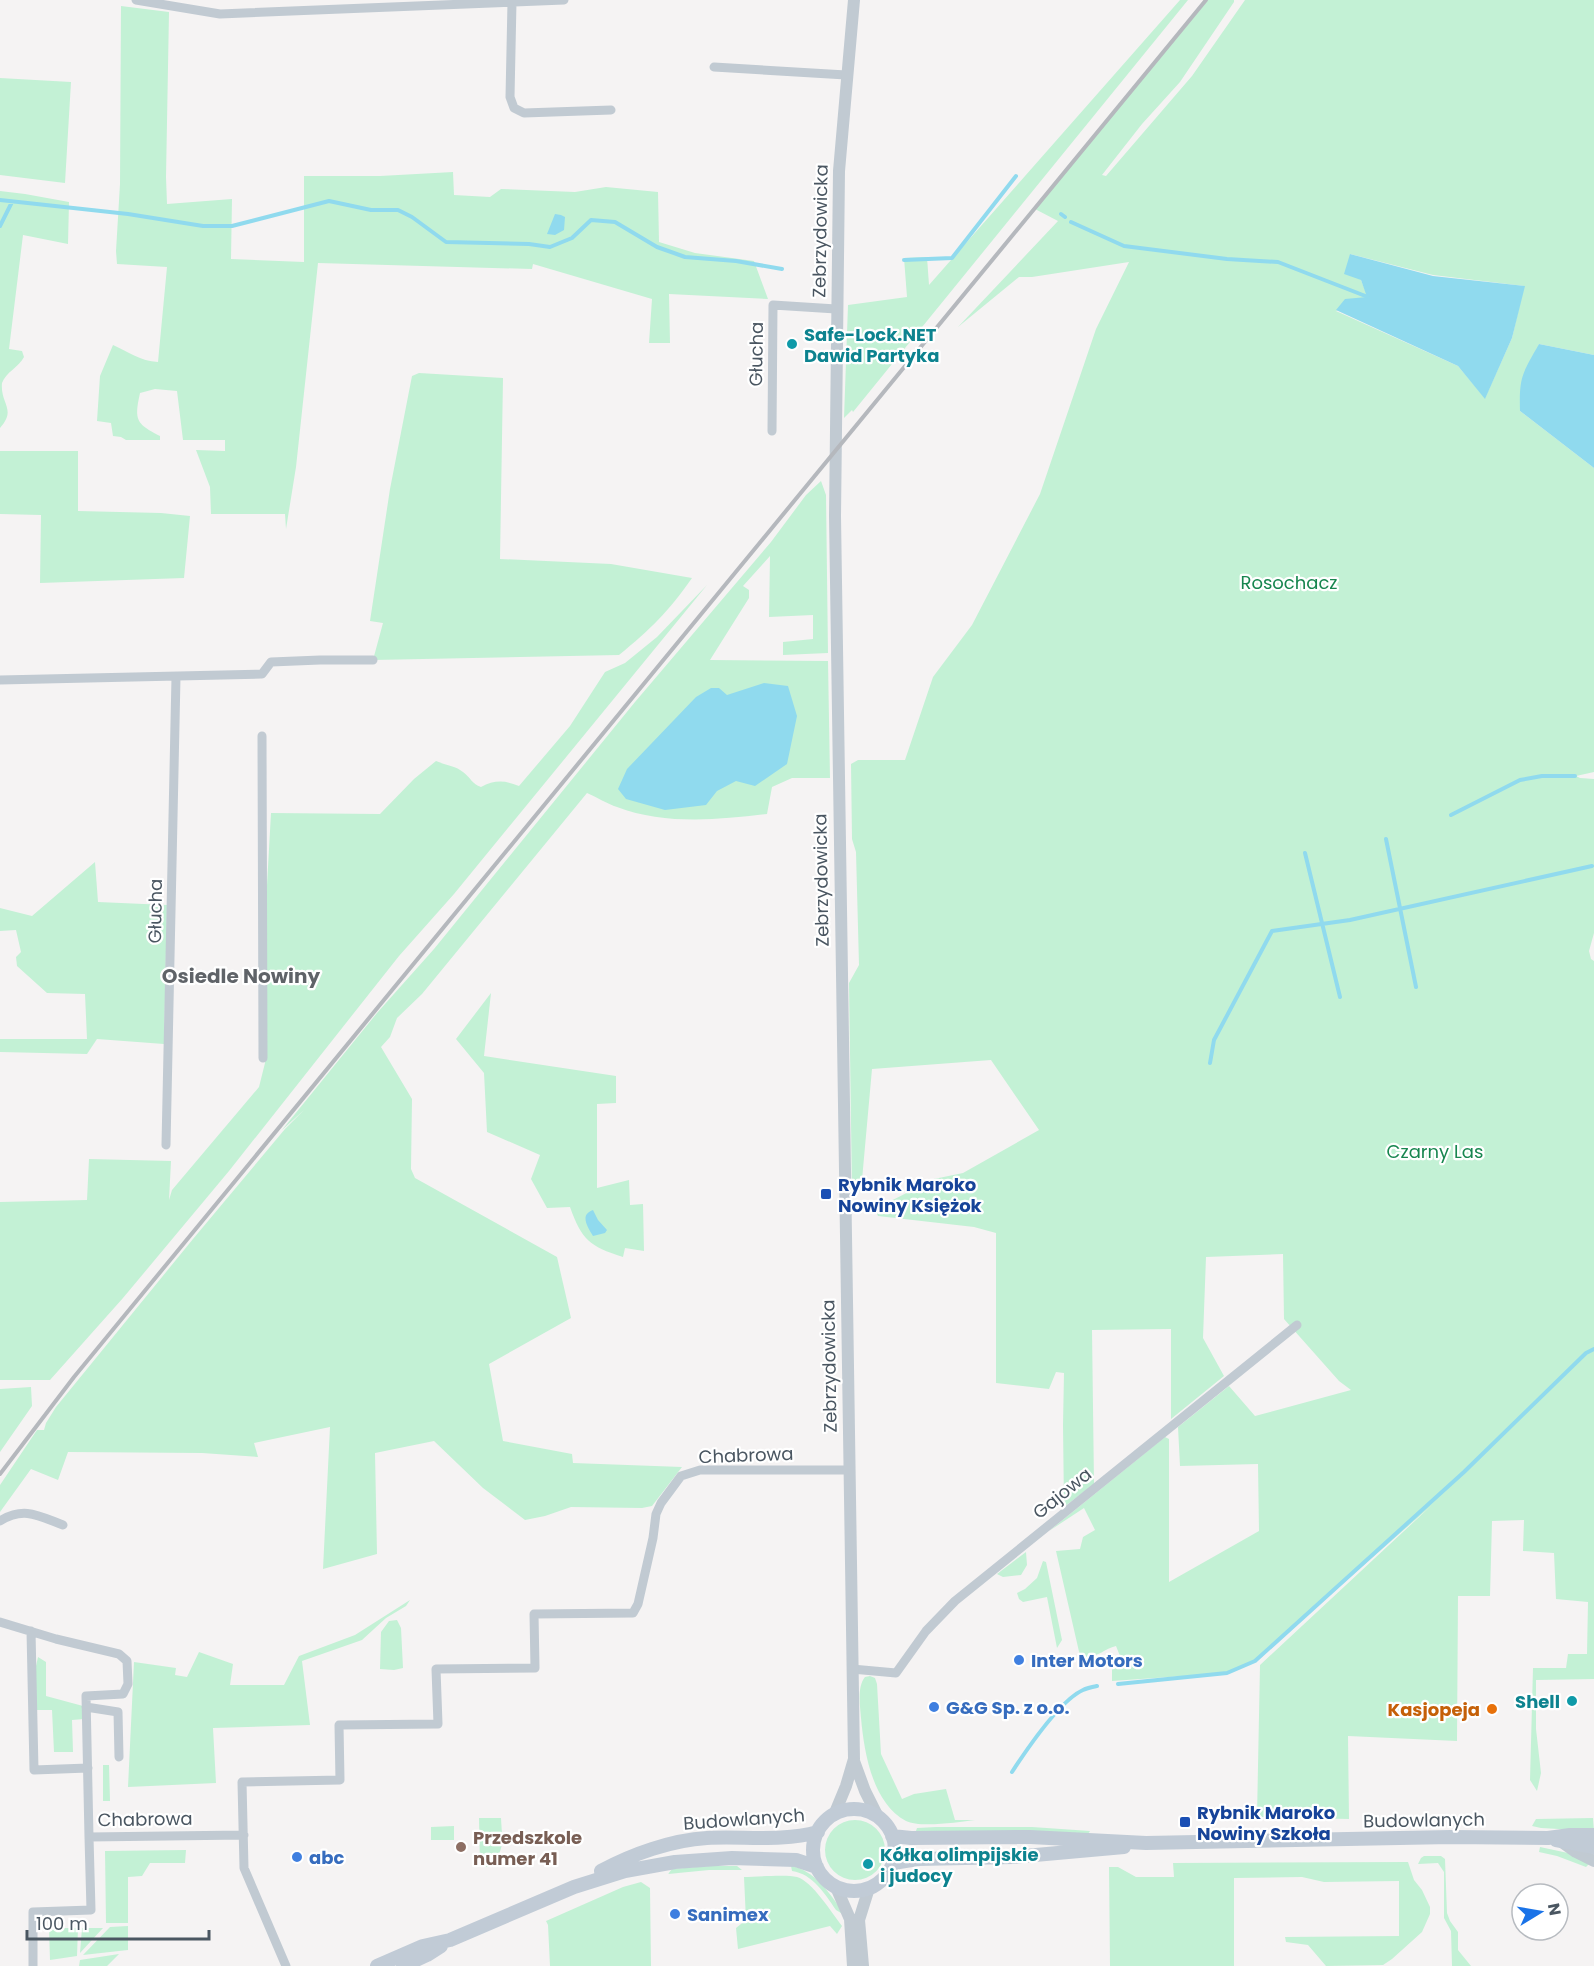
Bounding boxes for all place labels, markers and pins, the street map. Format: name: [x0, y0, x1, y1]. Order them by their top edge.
place label: Safe-Lock.NET Dawid Partyka: [804, 322, 939, 368]
marker: Safe-Lock.NET Dawid Partyka: [785, 337, 799, 351]
place label: Rybnik Maroko Nowiny Księżok: [838, 1172, 983, 1218]
marker: Rybnik Maroko Nowiny Księżok: [819, 1187, 833, 1201]
place label: Inter Motors: [1031, 1648, 1143, 1673]
marker: Inter Motors: [1012, 1653, 1026, 1667]
place label: Shell: [1515, 1689, 1560, 1714]
marker: Shell: [1565, 1694, 1579, 1708]
place label: G&G Sp. z o.o.: [946, 1695, 1070, 1720]
place label: Kasjopeja: [1388, 1697, 1480, 1722]
marker: G&G Sp. z o.o.: [927, 1700, 941, 1714]
marker: Kasjopeja: [1485, 1702, 1499, 1716]
place label: Rybnik Maroko Nowiny Szkoła: [1197, 1800, 1335, 1846]
marker: Rybnik Maroko Nowiny Szkoła: [1178, 1815, 1192, 1829]
place label: Przedszkole numer 41: [473, 1825, 582, 1871]
marker: Przedszkole numer 41: [454, 1840, 468, 1854]
place label: Kółka olimpijskie i judocy: [880, 1842, 1039, 1888]
place label: abc: [309, 1845, 344, 1870]
marker: abc: [290, 1850, 304, 1864]
marker: Kółka olimpijskie i judocy: [861, 1857, 875, 1871]
place label: Sanimex: [687, 1902, 769, 1927]
marker: Sanimex: [668, 1907, 682, 1921]

